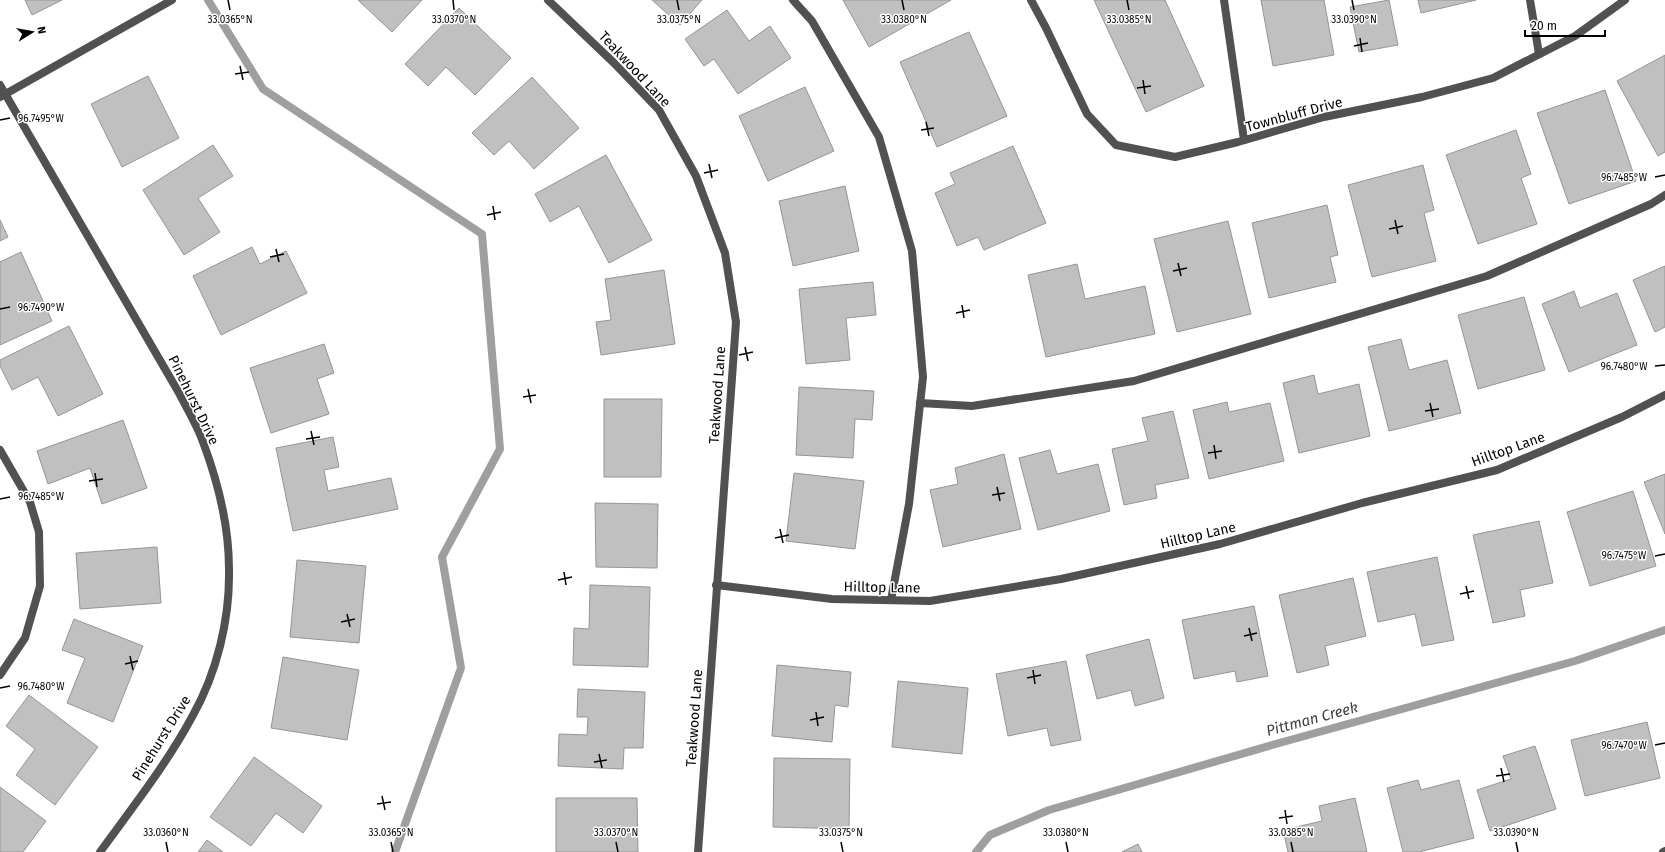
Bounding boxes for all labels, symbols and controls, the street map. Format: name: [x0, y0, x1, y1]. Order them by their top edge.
north arrow: [12, 12, 52, 52]
scale bar: [1525, 12, 1605, 38]
text: 33.0365°N: [208, 14, 252, 26]
text: 33.0370°N: [432, 14, 476, 26]
text: 33.0375°N: [657, 14, 701, 26]
text: 33.0380°N: [881, 14, 927, 26]
text: 33.0385°N: [1106, 14, 1152, 26]
text: 33.0390°N: [1331, 14, 1377, 26]
text: 20 m: [1531, 19, 1557, 33]
text: N: [34, 25, 48, 35]
street label: Teakwood Lane: [595, 28, 674, 111]
street label: Townbluff Drive: [1244, 93, 1344, 136]
text: 96.7495°W: [18, 113, 65, 125]
text: 96.7485°W: [1601, 172, 1648, 184]
text: 96.7490°W: [18, 302, 65, 314]
street label: Teakwood Lane: [706, 346, 729, 444]
street label: Pinehurst Drive: [165, 353, 223, 448]
text: 96.7480°W: [1601, 361, 1648, 373]
street label: Hilltop Lane: [1469, 428, 1547, 471]
text: 96.7485°W: [18, 491, 65, 503]
street label: Hilltop Lane: [1159, 519, 1238, 552]
text: 96.7475°W: [1602, 550, 1647, 562]
street label: Hilltop Lane: [843, 578, 921, 597]
street label: Teakwood Lane: [683, 669, 706, 767]
text: 96.7480°W: [18, 681, 65, 693]
street label: Pinehurst Drive: [128, 692, 194, 784]
water label: Pittman Creek: [1264, 698, 1360, 740]
text: 96.7470°W: [1601, 740, 1647, 752]
text: 33.0360°N: [143, 827, 189, 839]
text: 33.0365°N: [369, 827, 413, 839]
text: 33.0370°N: [594, 827, 638, 839]
text: 33.0375°N: [819, 827, 863, 839]
text: 33.0380°N: [1043, 827, 1089, 839]
text: 33.0385°N: [1268, 827, 1314, 839]
text: 33.0390°N: [1493, 827, 1539, 839]

